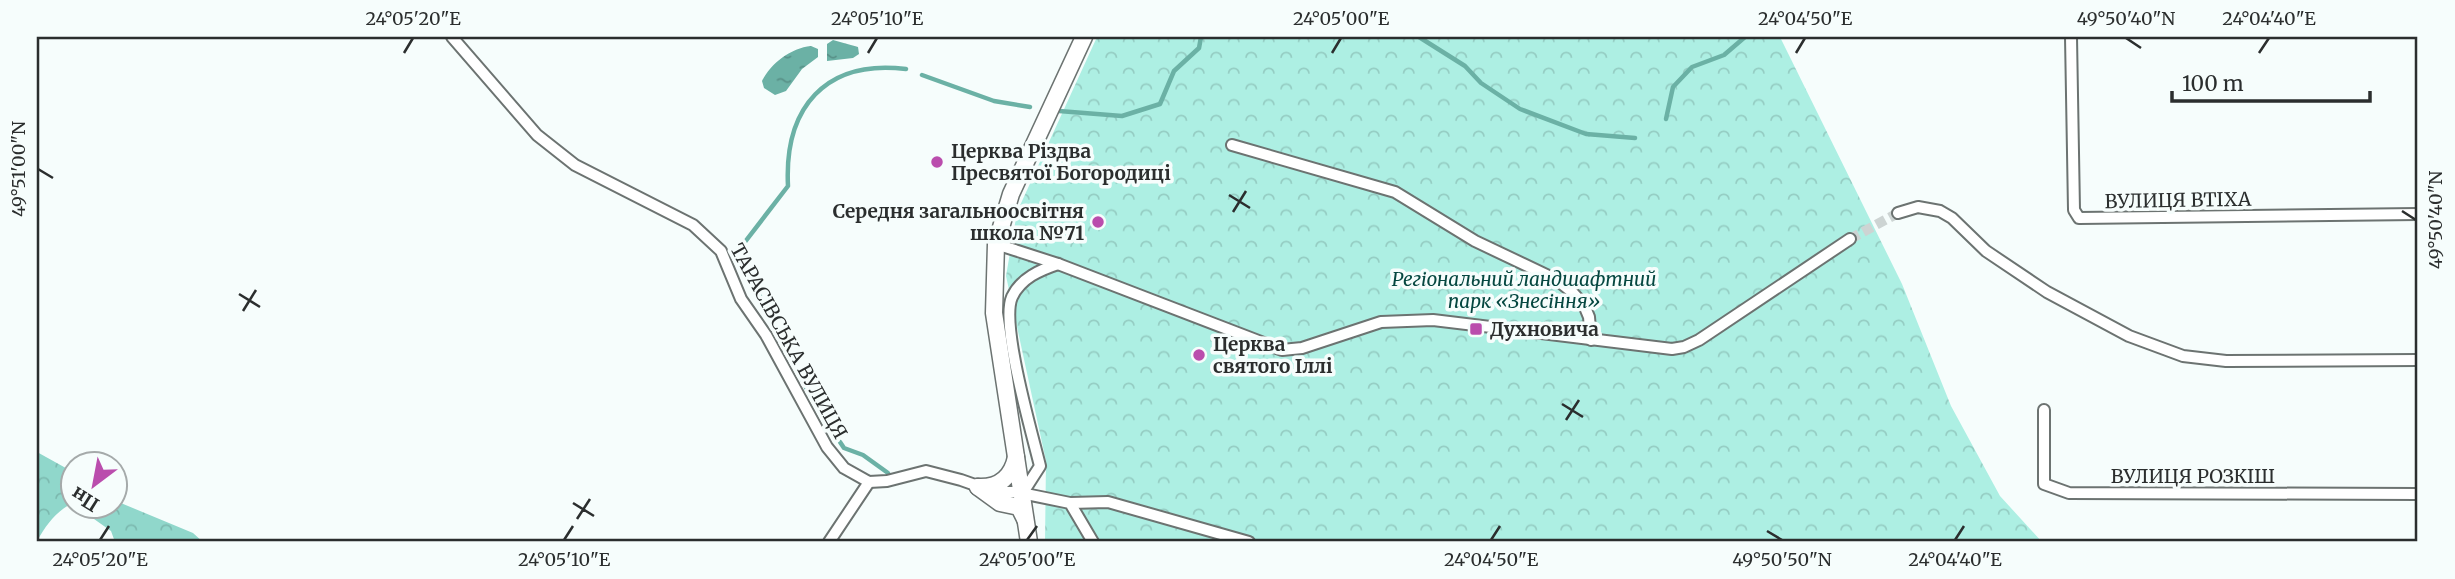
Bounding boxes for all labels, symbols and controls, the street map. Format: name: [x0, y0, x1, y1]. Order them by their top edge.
text: 24°05'20"E: [365, 7, 461, 30]
text: 24°05'10"E: [831, 7, 924, 30]
text: 24°05'00"E: [1293, 7, 1390, 30]
text: 24°04'50"E: [1758, 7, 1853, 30]
text: 49°50'40"N: [2077, 7, 2175, 30]
text: 24°04'40"E: [2222, 7, 2316, 30]
scale bar: [2172, 60, 2369, 104]
text: 100 m: [2182, 70, 2244, 97]
text: 49°51'00"N: [7, 121, 30, 217]
place label: Церква Різдва Пресвятої Богородиці: [951, 139, 1171, 185]
marker: Церква Різдва Пресвятої Богородиці: [929, 154, 945, 170]
text: 49°50'40"N: [2424, 171, 2447, 269]
street label: ВУЛИЦЯ ВТІХА: [2104, 187, 2252, 213]
place label: Середня загальноосвітня школа №71: [833, 199, 1084, 245]
marker: Середня загальноосвітня школа №71: [1090, 214, 1106, 230]
street label: ТАРАСІВСЬКА ВУЛИЦЯ: [725, 239, 853, 443]
park label: Регіональний ландшафтний парк «Знесіння»: [1392, 267, 1656, 313]
place label: Духновича: [1490, 317, 1599, 341]
marker: Духновича: [1468, 321, 1484, 337]
place label: Церква святого Іллі: [1213, 332, 1333, 378]
marker: Церква святого Іллі: [1191, 347, 1207, 363]
north arrow: [60, 449, 130, 520]
street label: ВУЛИЦЯ РОЗКІШ: [2111, 464, 2275, 488]
text: Пн: [67, 482, 103, 517]
text: 24°05'20"E: [52, 548, 148, 571]
text: 24°05'10"E: [518, 548, 611, 571]
text: 24°05'00"E: [979, 548, 1076, 571]
text: 24°04'50"E: [1444, 548, 1539, 571]
text: 49°50'50"N: [1732, 548, 1832, 571]
text: 24°04'40"E: [1908, 548, 2002, 571]

